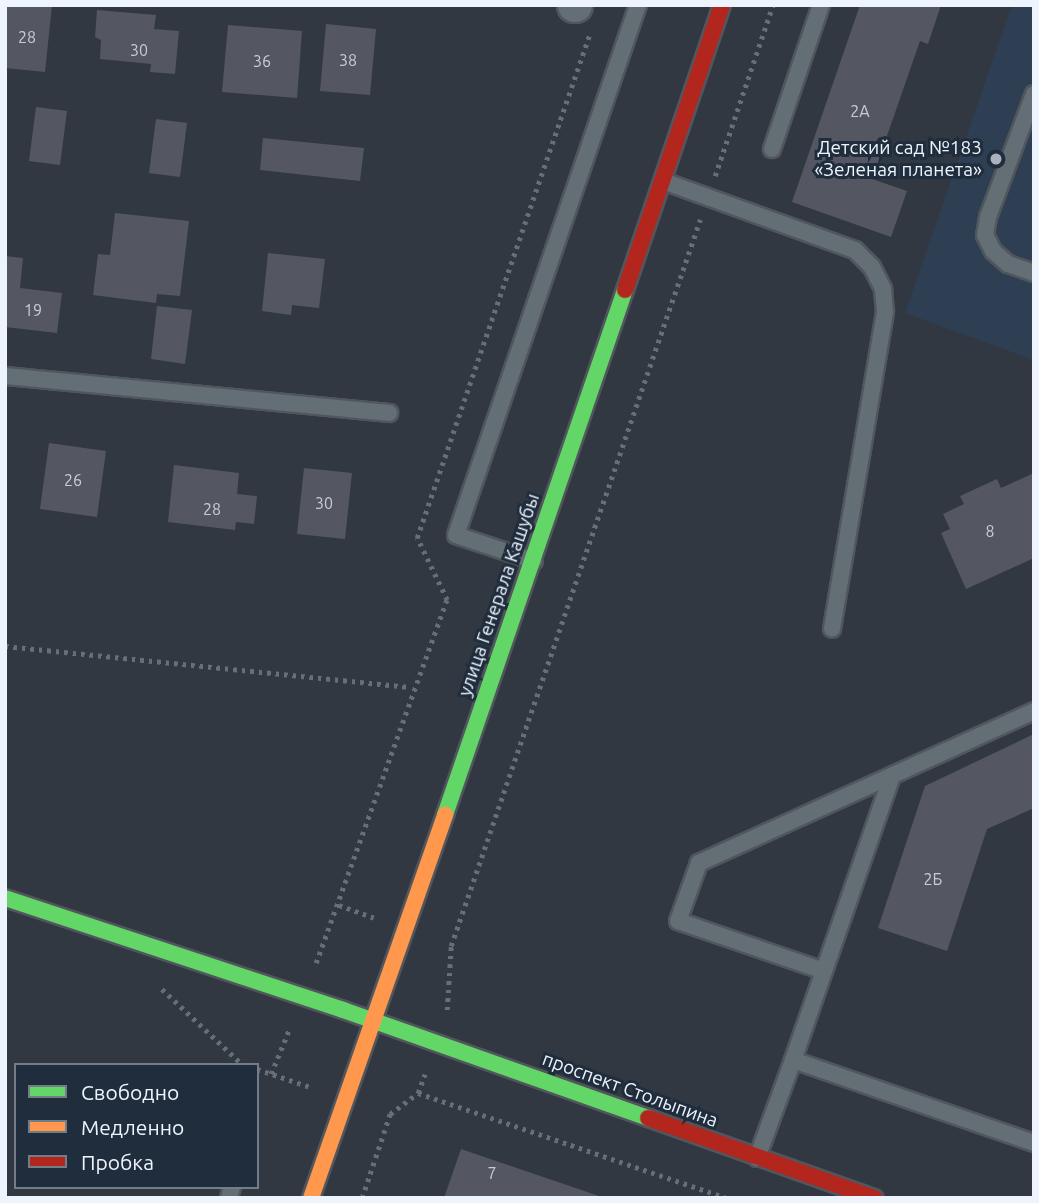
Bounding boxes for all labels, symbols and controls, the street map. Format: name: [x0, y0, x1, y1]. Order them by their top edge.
house number: 28: [18, 27, 36, 47]
house number: 30: [130, 40, 148, 60]
house number: 38: [339, 50, 357, 70]
house number: 36: [253, 51, 271, 71]
house number: 2А: [850, 101, 870, 121]
place label: Детский сад №183 «Зеленая планета»: [814, 137, 982, 181]
marker: Детский сад №183 «Зеленая планета»: [988, 151, 1004, 167]
house number: 19: [24, 300, 42, 320]
house number: 26: [64, 470, 82, 490]
street label: улица Генерала Кашубы: [454, 490, 544, 700]
house number: 30: [315, 493, 333, 513]
house number: 28: [203, 499, 221, 519]
house number: 8: [985, 521, 995, 541]
house number: 2Б: [924, 869, 942, 889]
street label: проспект Столыпина: [539, 1048, 721, 1132]
legend: [14, 1063, 259, 1189]
text: Свободно: [81, 1080, 179, 1104]
text: Медленно: [81, 1115, 184, 1139]
text: Пробка: [81, 1150, 154, 1174]
house number: 7: [487, 1163, 497, 1183]

